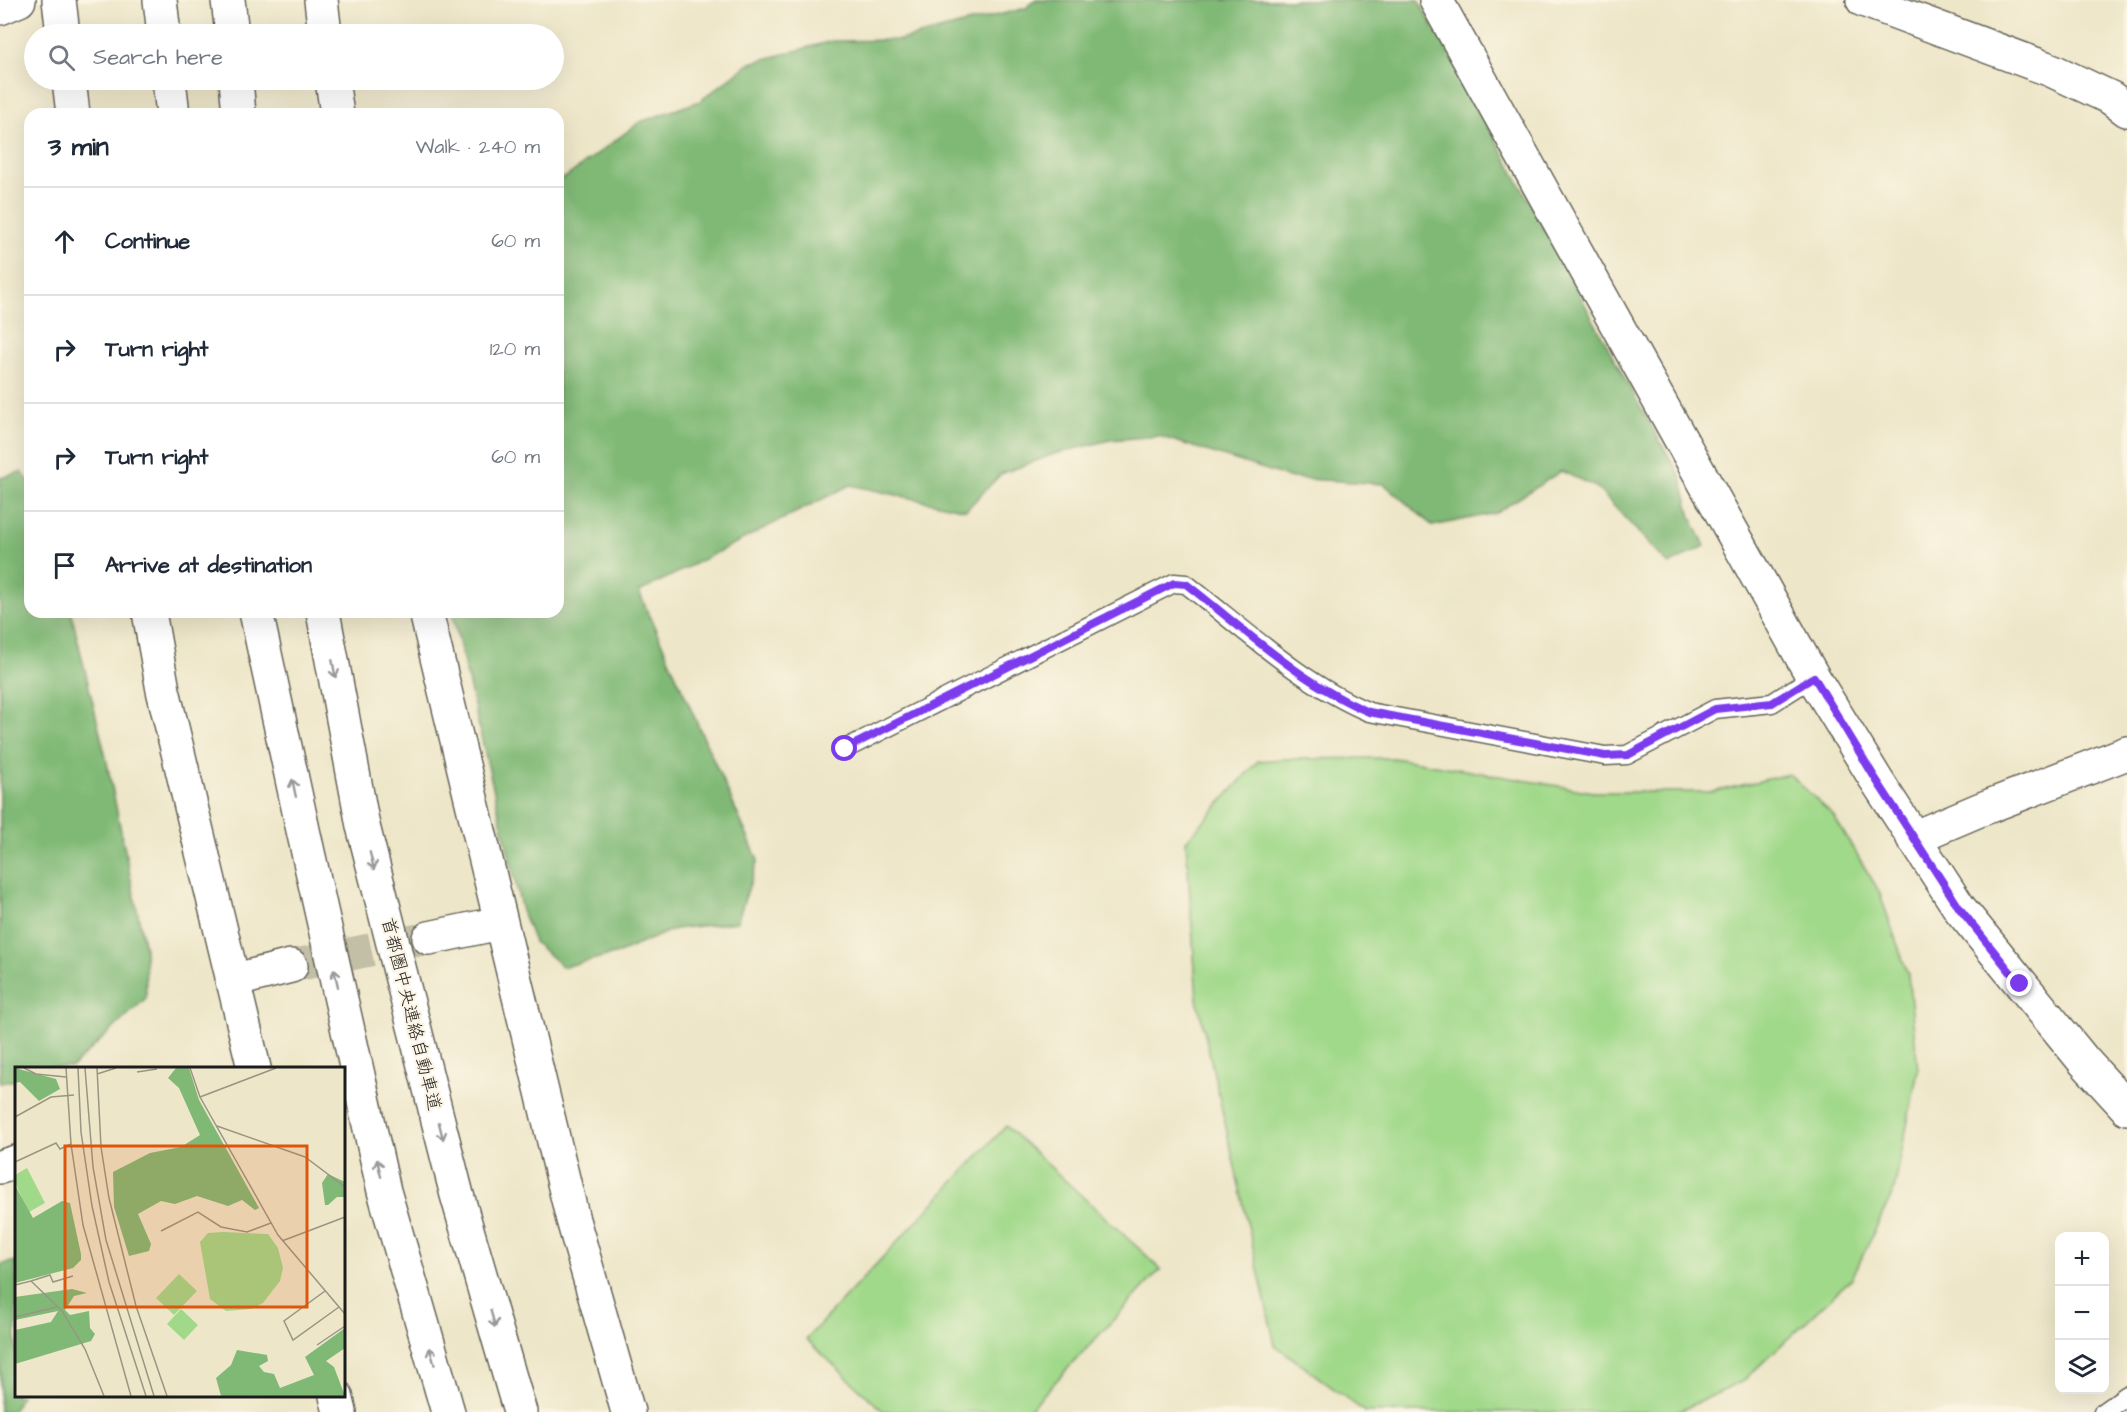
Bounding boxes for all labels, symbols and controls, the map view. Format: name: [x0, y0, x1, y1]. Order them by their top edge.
search box: [24, 24, 564, 90]
icon: search: [45, 41, 78, 74]
text: Search here: [93, 42, 223, 73]
text: 3 min: [48, 129, 109, 165]
text: Walk · 240 m: [416, 133, 540, 161]
icon: ahead: [48, 225, 81, 258]
text: Continue: [105, 226, 190, 257]
text: 60 m: [491, 227, 540, 255]
icon: right: [48, 333, 81, 366]
text: Turn right: [105, 334, 208, 365]
text: 120 m: [490, 335, 540, 363]
icon: right: [48, 441, 81, 474]
text: Turn right: [105, 442, 208, 473]
text: 60 m: [491, 443, 540, 471]
icon: arrive: [48, 549, 81, 582]
text: Arrive at destination: [105, 550, 312, 581]
one-way arrow: [329, 659, 340, 679]
route start: [831, 735, 857, 761]
one-way arrow: [287, 778, 299, 797]
one-way arrow: [367, 851, 379, 870]
street label: 首都圏中央連絡自動車道: [375, 915, 447, 1113]
one-way arrow: [330, 969, 342, 988]
route end: [2006, 970, 2032, 996]
inset map: [15, 1067, 345, 1397]
one-way arrow: [435, 1121, 447, 1140]
one-way arrow: [373, 1159, 385, 1178]
map controls: [2055, 1232, 2109, 1394]
button: +: [2055, 1232, 2109, 1286]
button: −: [2055, 1286, 2109, 1340]
one-way arrow: [488, 1309, 499, 1328]
button: layers: [2055, 1340, 2109, 1394]
one-way arrow: [426, 1347, 437, 1366]

